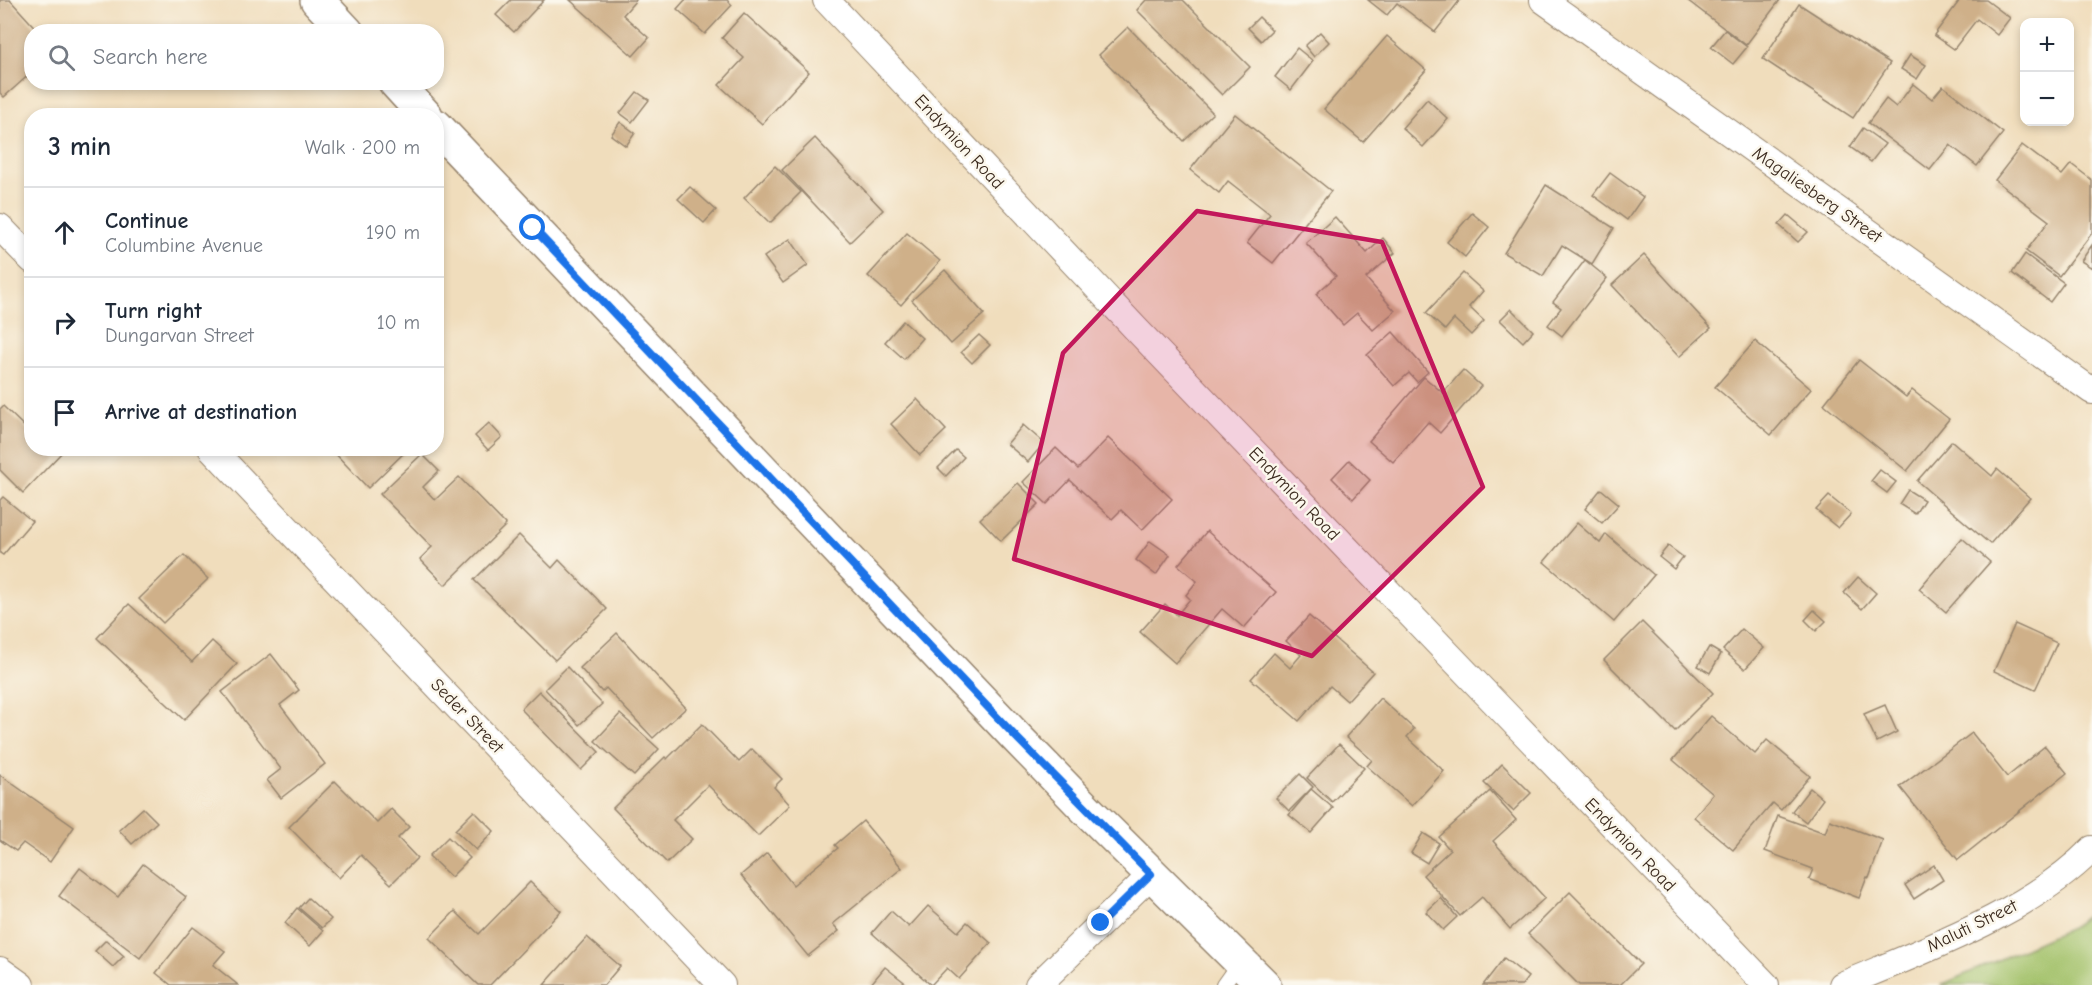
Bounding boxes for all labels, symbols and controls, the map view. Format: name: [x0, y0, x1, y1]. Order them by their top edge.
map controls: [2020, 18, 2074, 126]
button: +: [2020, 18, 2074, 72]
search box: [24, 24, 444, 90]
icon: search: [45, 41, 78, 74]
text: Search here: [93, 44, 208, 70]
button: −: [2020, 72, 2074, 126]
street label: Endymion Road: [910, 90, 1008, 194]
text: 3 min: [48, 132, 111, 162]
text: Walk · 200 m: [305, 136, 420, 159]
street label: Magaliesberg Street: [1748, 142, 1887, 248]
text: Continue: [105, 208, 188, 234]
route start: [519, 214, 545, 240]
icon: ahead: [48, 216, 81, 249]
text: 190 m: [366, 221, 420, 244]
text: Columbine Avenue: [105, 234, 263, 257]
text: Turn right: [105, 298, 202, 324]
icon: right: [48, 306, 81, 339]
text: 10 m: [377, 311, 420, 334]
text: Dungarvan Street: [105, 324, 254, 347]
icon: arrive: [48, 396, 81, 429]
text: Arrive at destination: [105, 399, 297, 425]
street label: Endymion Road: [1244, 443, 1344, 545]
street label: Seder Street: [426, 674, 508, 758]
street label: Endymion Road: [1580, 794, 1680, 896]
street label: Maluti Street: [1923, 895, 2021, 957]
route end: [1087, 909, 1113, 935]

